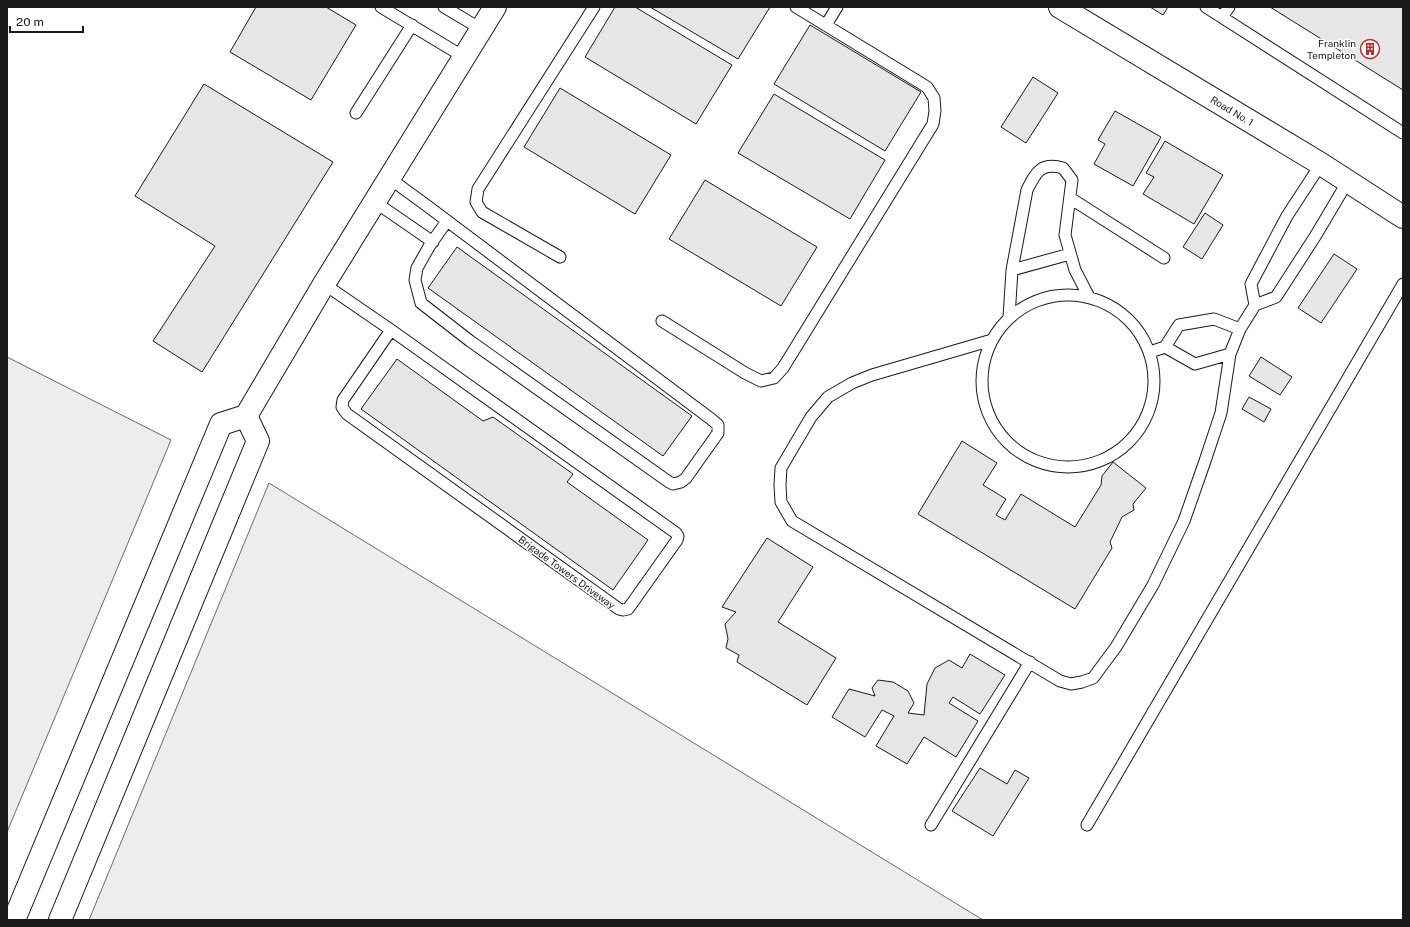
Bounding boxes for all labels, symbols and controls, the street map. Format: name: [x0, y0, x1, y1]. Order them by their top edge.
scale bar: [10, 8, 83, 34]
text: 20 m: [16, 15, 44, 29]
place label: Franklin Templeton: [1307, 37, 1356, 61]
building icon: Franklin Templeton: [1359, 38, 1381, 60]
street label: Road No. 1: [1209, 93, 1256, 128]
street label: Brigade Towers Driveway: [516, 533, 618, 611]

